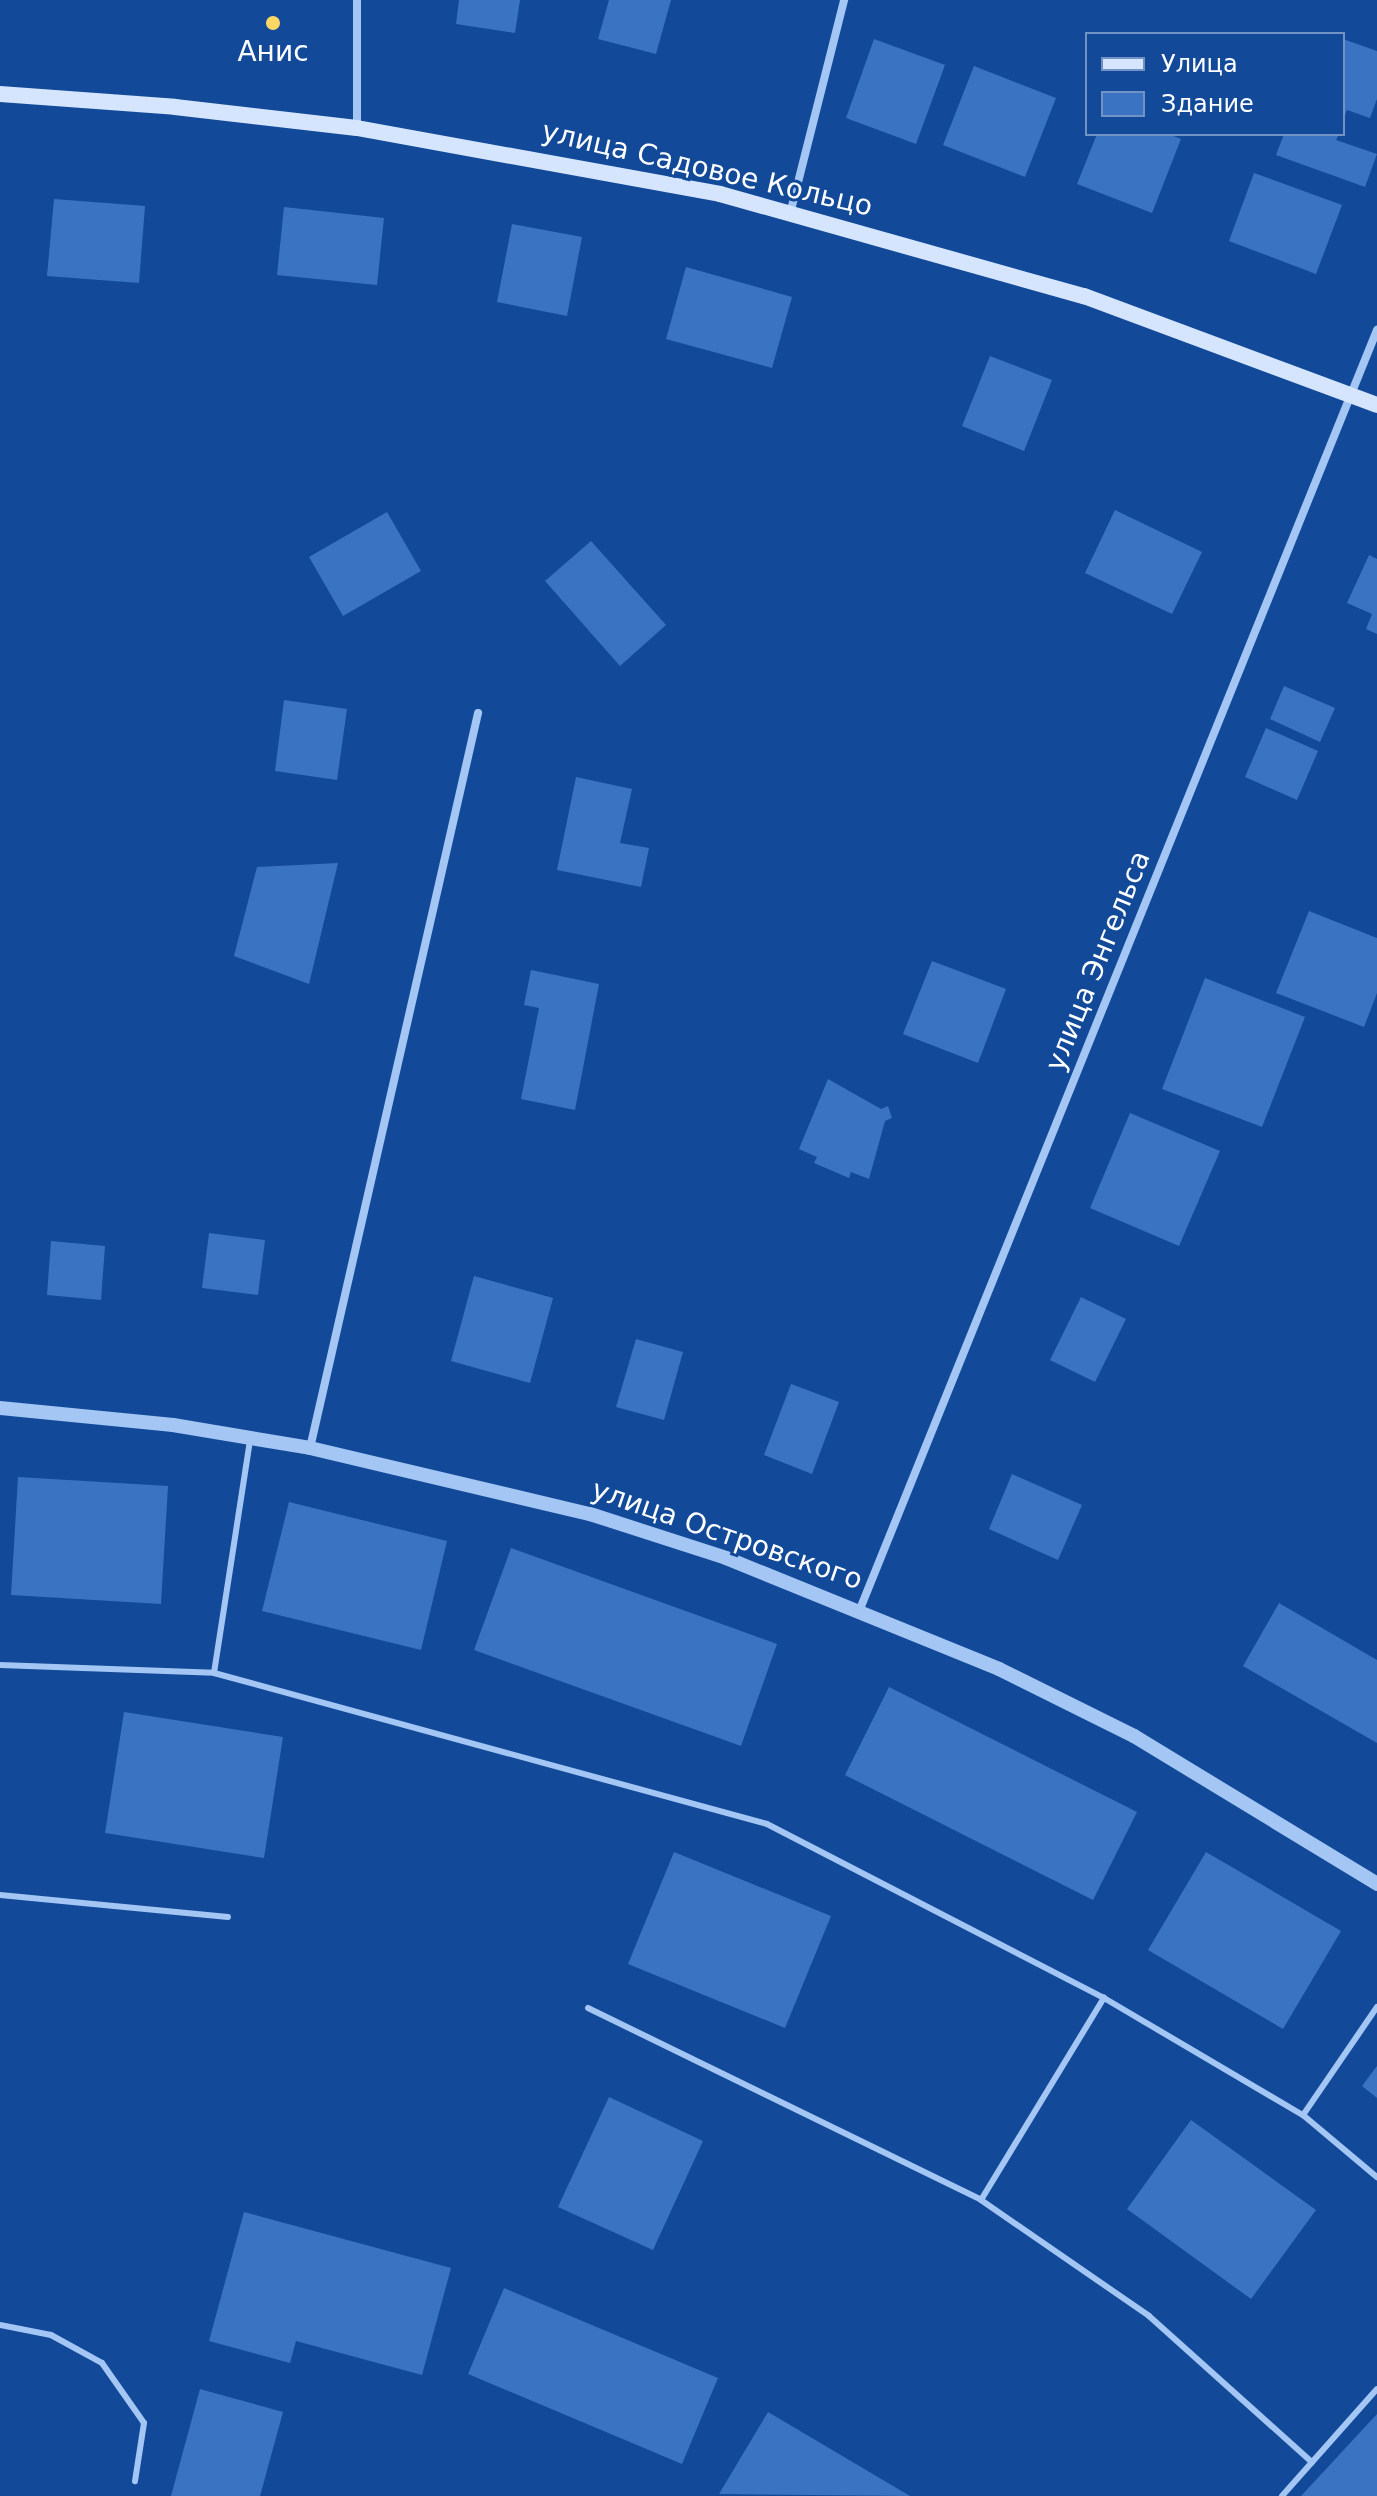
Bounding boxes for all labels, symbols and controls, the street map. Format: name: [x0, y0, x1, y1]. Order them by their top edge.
marker: Анис: [264, 14, 282, 32]
legend: [1085, 32, 1345, 136]
place label: Анис: [237, 35, 309, 69]
text: Улица: [1161, 50, 1238, 78]
text: Здание: [1161, 90, 1254, 118]
street label: улица Садовое Кольцо: [538, 115, 876, 223]
street label: улица Энгельса: [1038, 846, 1158, 1076]
street label: улица Островского: [587, 1473, 867, 1597]

